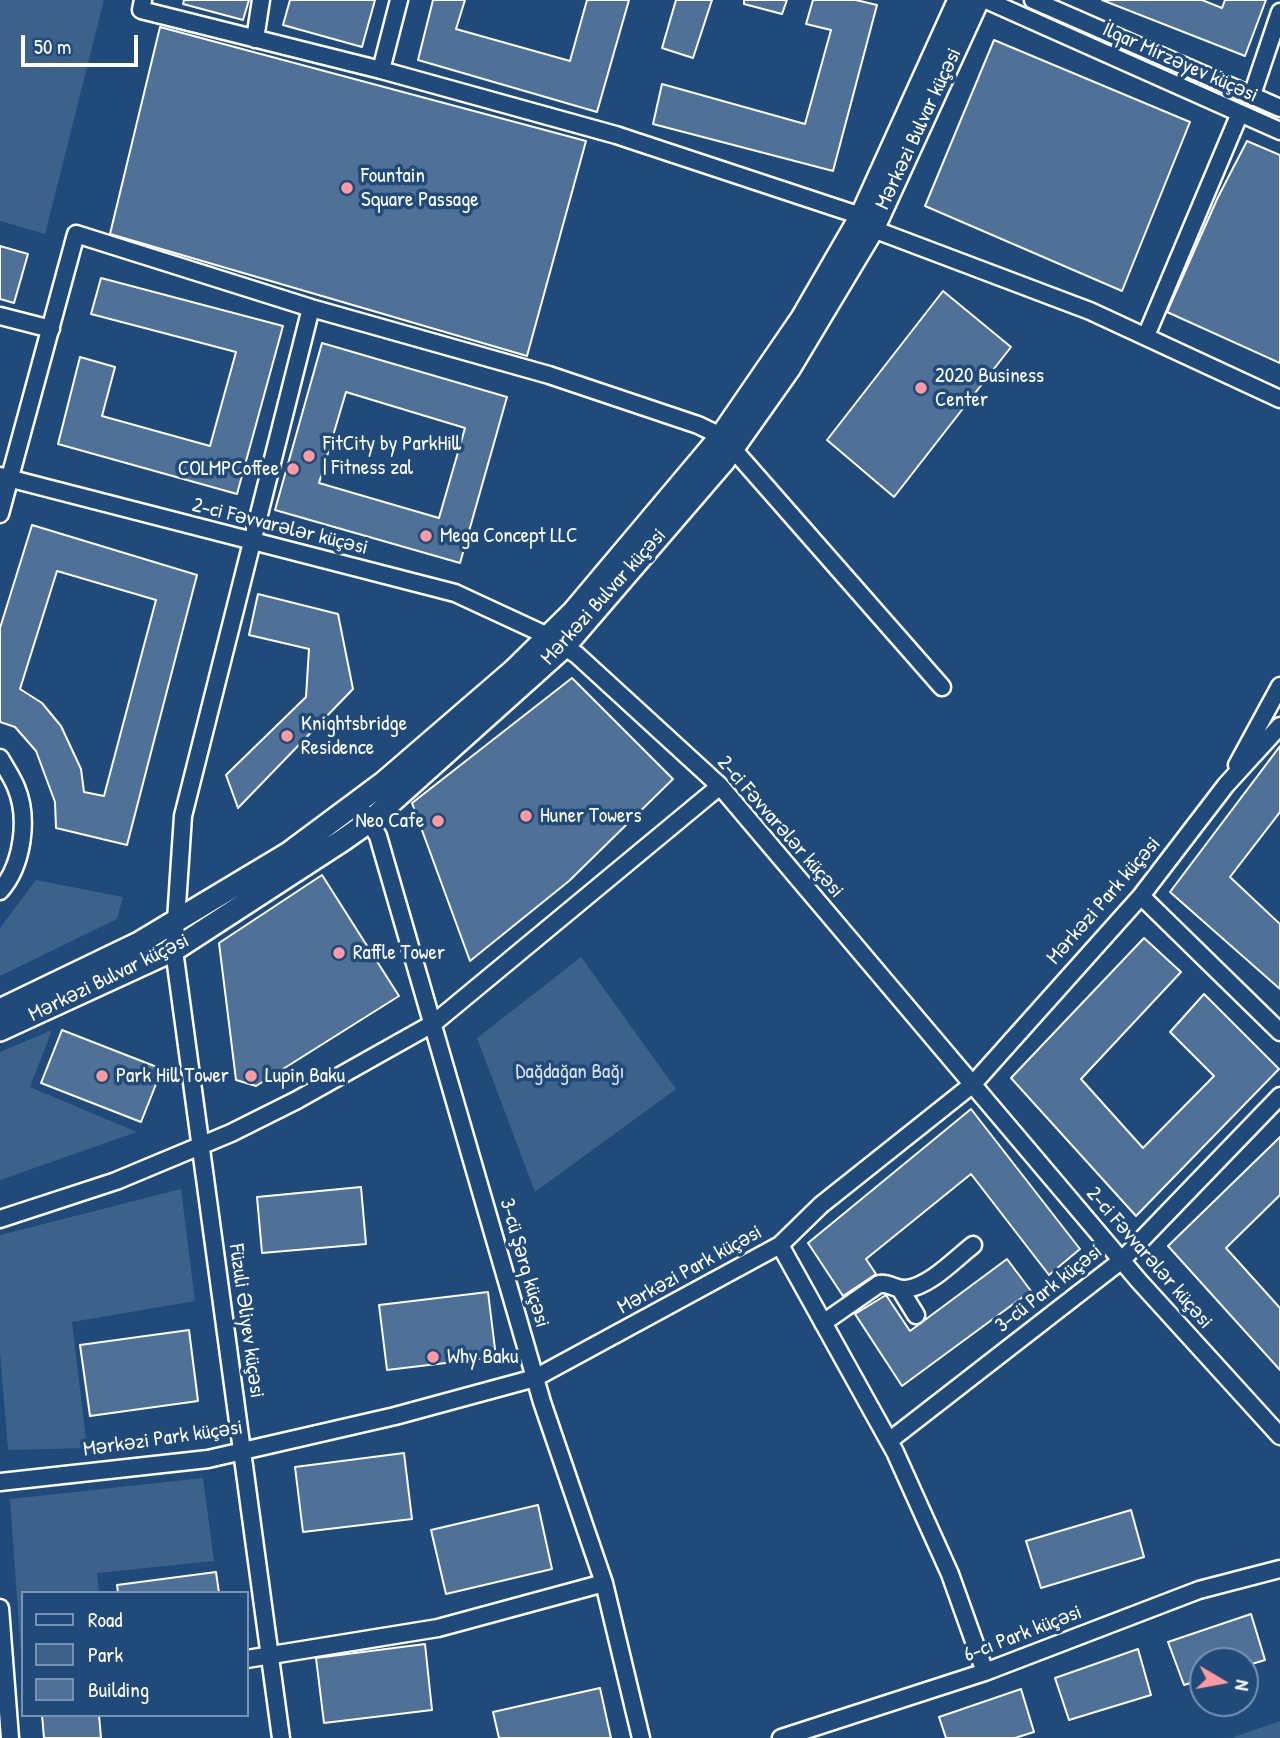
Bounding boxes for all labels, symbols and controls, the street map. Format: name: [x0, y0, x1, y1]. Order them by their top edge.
street label: İlqar Mirzəyev küçəsi: [1098, 17, 1262, 109]
scale bar: [24, 21, 142, 65]
text: 50 m: [34, 32, 71, 61]
street label: Mərkəzi Bulvar küçəsi: [871, 44, 967, 214]
place label: Fountain Square Passage: [361, 163, 479, 213]
marker: Fountain Square Passage: [339, 180, 355, 196]
place label: 2020 Business Center: [935, 363, 1044, 413]
marker: 2020 Business Center: [913, 380, 929, 396]
place label: FitCity by ParkHill | Fitness zal: [323, 431, 461, 481]
marker: FitCity by ParkHill | Fitness zal: [301, 448, 317, 464]
place label: COLMPCoffee: [178, 456, 279, 482]
marker: COLMPCoffee: [285, 461, 301, 477]
street label: 2-ci Fəvvarələr küçəsi: [190, 493, 370, 561]
place label: Mega Concept LLC: [440, 523, 577, 549]
street label: Mərkəzi Bulvar küçəsi: [536, 524, 672, 670]
marker: Mega Concept LLC: [418, 528, 434, 544]
place label: Knightsbridge Residence: [301, 711, 407, 761]
marker: Knightsbridge Residence: [279, 728, 295, 744]
street label: 2-ci Fəvvarələr küçəsi: [711, 751, 849, 903]
place label: Huner Towers: [540, 803, 642, 829]
place label: Neo Cafe: [356, 808, 424, 834]
marker: Huner Towers: [518, 808, 534, 824]
marker: Neo Cafe: [430, 813, 446, 829]
street label: Mərkəzi Park küçəsi: [1042, 832, 1166, 970]
street label: Mərkəzi Bulvar küçəsi: [25, 928, 193, 1028]
place label: Raffle Tower: [353, 940, 445, 966]
marker: Raffle Tower: [331, 945, 347, 961]
park label: Dağdağan Bağı: [516, 1059, 624, 1085]
place label: Park Hill Tower: [116, 1063, 229, 1089]
place label: Lupin Baku: [265, 1063, 345, 1089]
marker: Park Hill Tower: [94, 1068, 110, 1084]
marker: Lupin Baku: [243, 1068, 259, 1084]
street label: 2-ci Fəvvarələr küçəsi: [1080, 1182, 1218, 1334]
street label: 3-cü Şərq küçəsi: [494, 1196, 554, 1330]
street label: Mərkəzi Park küçəsi: [614, 1220, 766, 1320]
street label: 3-cü Park küçəsi: [990, 1239, 1108, 1339]
street label: Füzuli Əliyev küçəsi: [223, 1242, 269, 1400]
place label: Why Baku: [447, 1344, 518, 1370]
marker: Why Baku: [425, 1349, 441, 1365]
street label: Mərkəzi Park küçəsi: [82, 1415, 244, 1463]
legend: [21, 1591, 248, 1717]
street label: 6-cı Park küçəsi: [960, 1600, 1086, 1668]
text: Road: [88, 1605, 122, 1634]
text: Park: [88, 1640, 123, 1669]
north arrow: [1189, 1647, 1259, 1717]
text: Building: [88, 1675, 149, 1704]
text: N: [1229, 1678, 1256, 1693]

